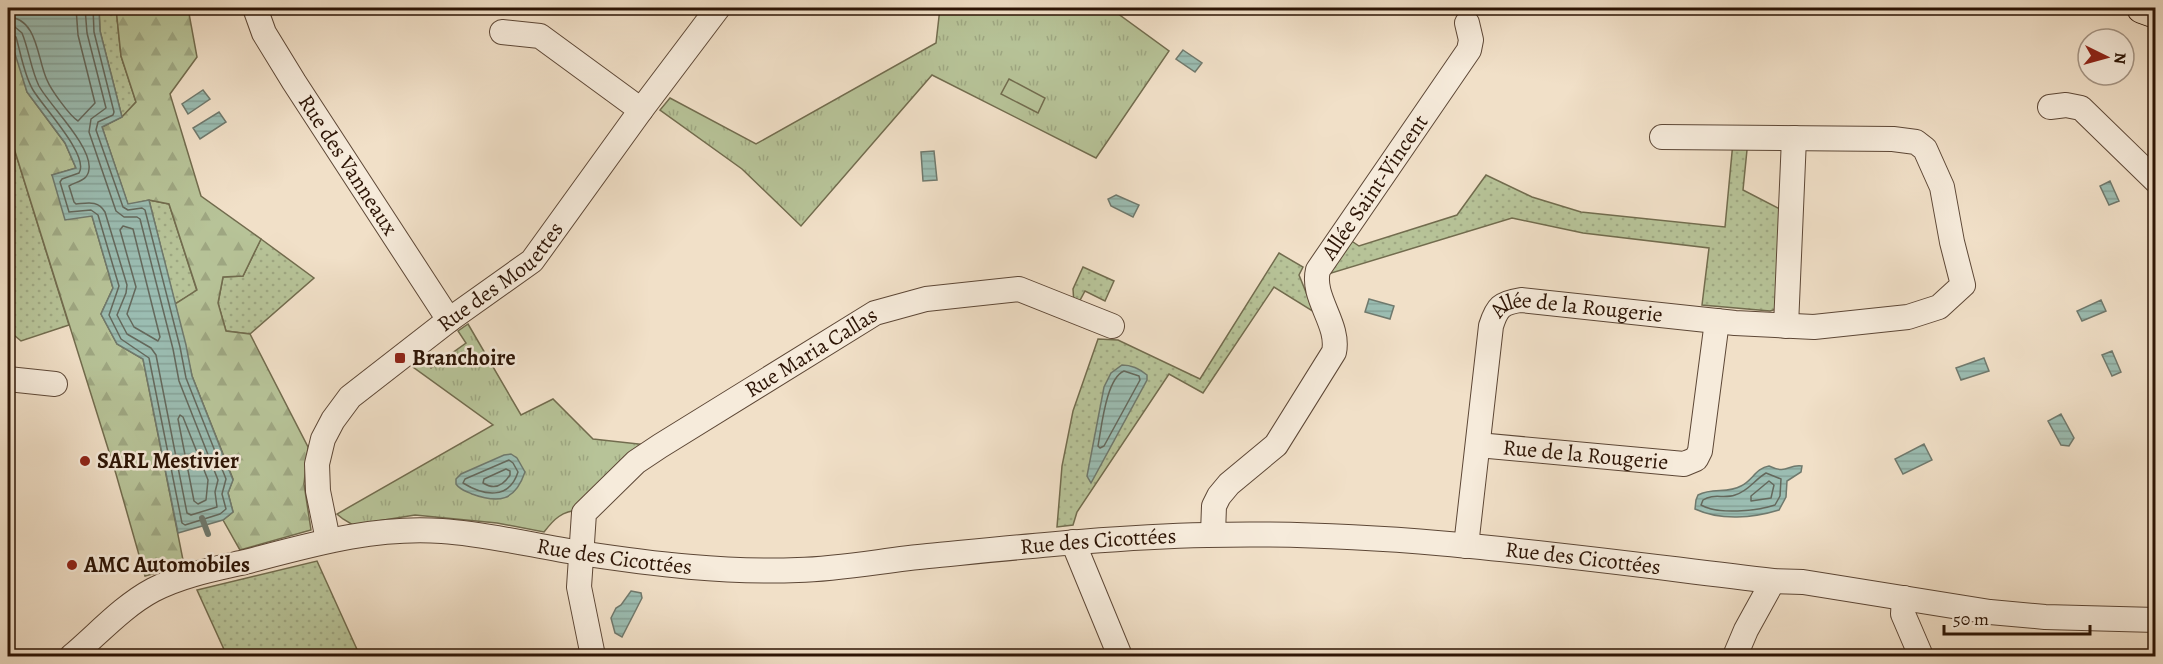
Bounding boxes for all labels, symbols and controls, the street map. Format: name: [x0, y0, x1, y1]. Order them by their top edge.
north arrow: [2076, 27, 2136, 87]
text: N: [2108, 51, 2131, 65]
street label: Rue des Vanneaux: [291, 89, 405, 242]
street label: Allée Saint-Vincent: [1314, 109, 1435, 266]
street label: Rue des Mouettes: [431, 216, 570, 339]
street label: Allée de la Rougerie: [1482, 285, 1664, 330]
street label: Rue Maria Callas: [739, 300, 883, 405]
place label: Branchoire: [412, 343, 516, 373]
marker: Branchoire: [393, 351, 407, 365]
street label: Rue de la Rougerie: [1501, 432, 1670, 477]
place label: SARL Mestivier: [97, 446, 239, 476]
marker: SARL Mestivier: [78, 454, 92, 468]
street label: Rue des Cicottées: [1019, 521, 1177, 562]
street label: Rue des Cicottées: [534, 531, 693, 582]
street label: Rue des Cicottées: [1504, 534, 1662, 582]
place label: AMC Automobiles: [83, 550, 250, 580]
marker: AMC Automobiles: [65, 558, 79, 572]
scale bar: [1944, 598, 2090, 636]
text: 50 m: [1953, 607, 1989, 631]

